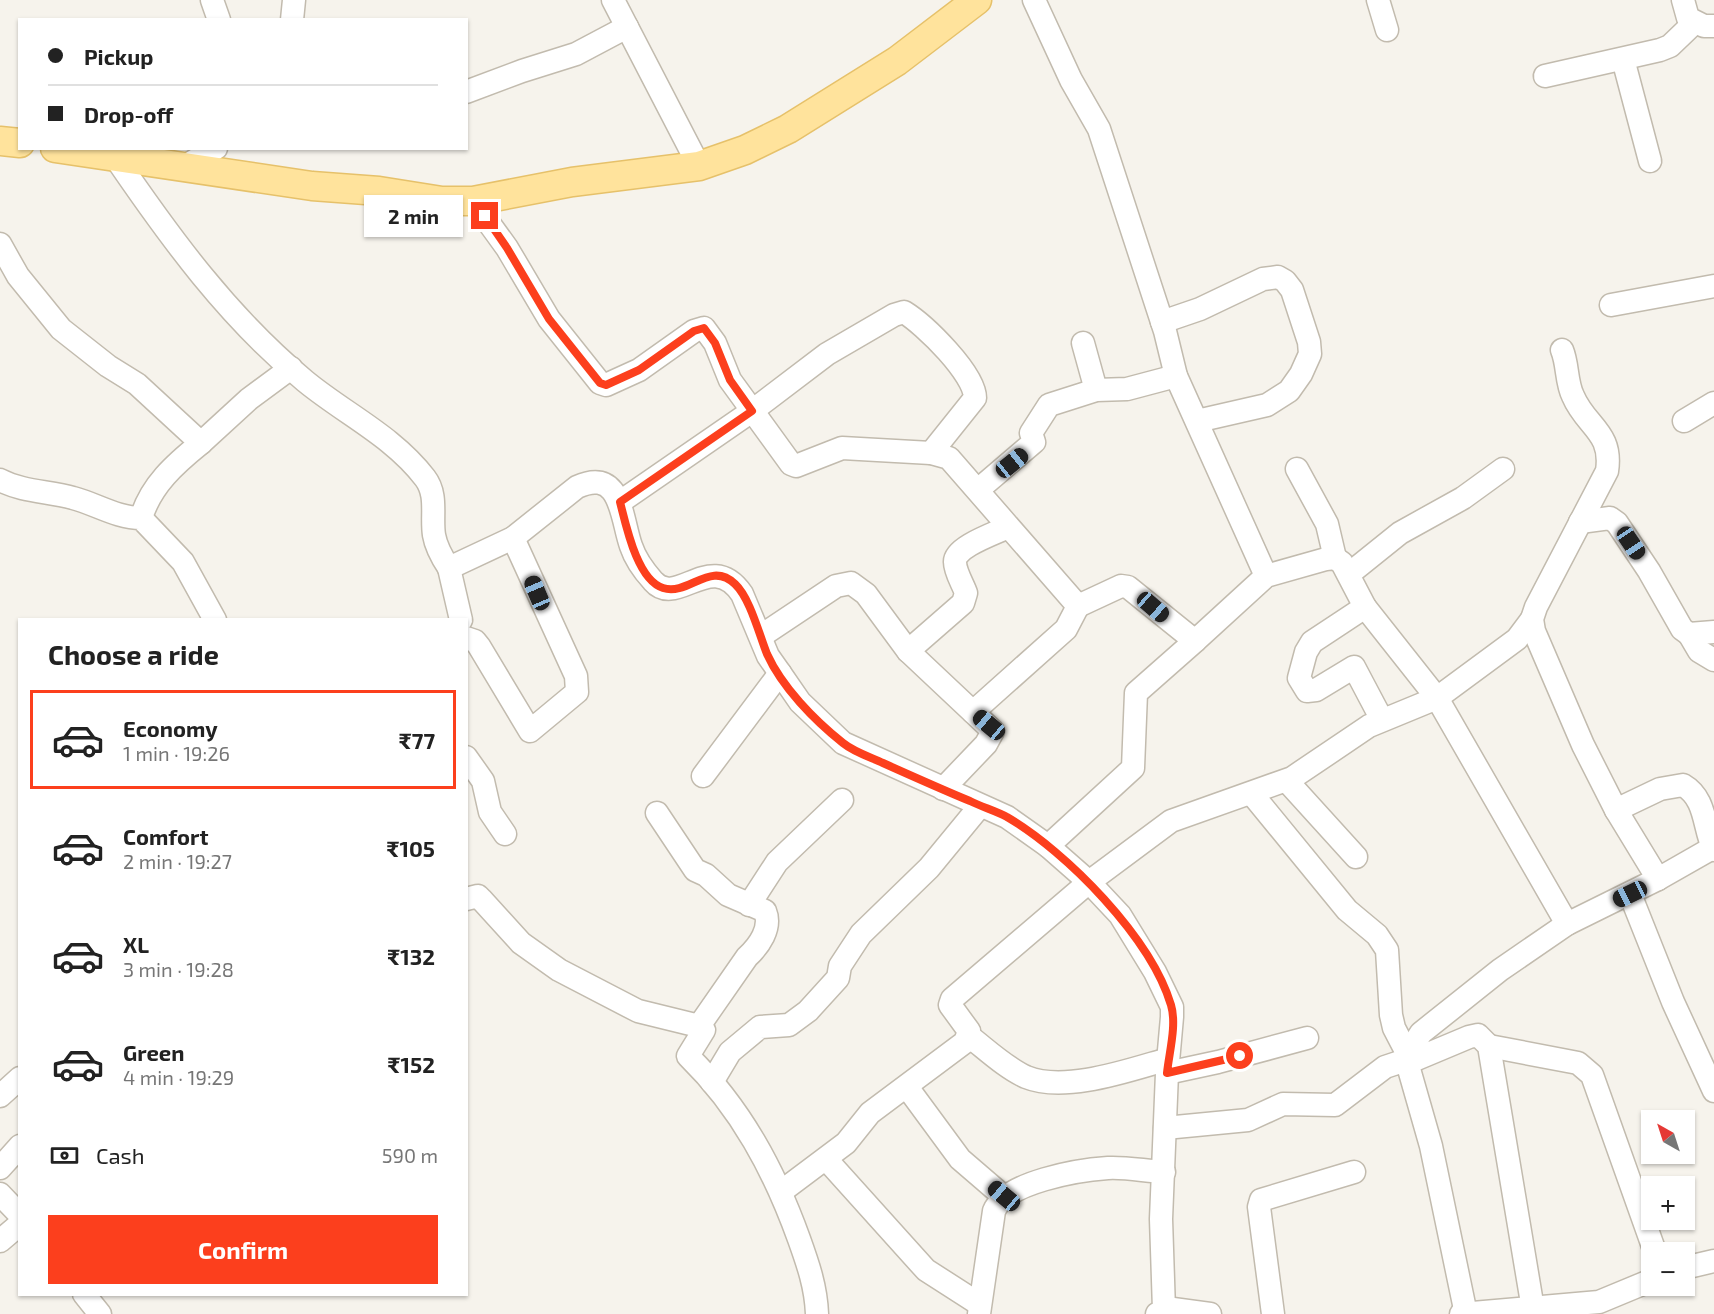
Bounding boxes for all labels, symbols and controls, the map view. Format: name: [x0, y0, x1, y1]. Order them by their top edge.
text: Pickup: [84, 43, 153, 69]
text: Drop-off: [84, 101, 173, 127]
callout: 2 min: [365, 195, 464, 237]
route end: [471, 202, 498, 229]
text: 2 min: [388, 204, 439, 228]
car: [992, 445, 1032, 481]
car: [1613, 523, 1649, 563]
car: [522, 573, 552, 613]
car: [1134, 588, 1172, 626]
text: Choose a ride: [48, 638, 219, 670]
car: [969, 707, 1009, 743]
icon: car: [51, 713, 105, 767]
text: Economy: [123, 715, 218, 741]
text: ₹77: [399, 727, 435, 753]
text: 1 min · 19:26: [123, 741, 230, 765]
icon: car: [51, 821, 105, 875]
text: Comfort: [123, 823, 208, 849]
text: ₹105: [386, 835, 435, 861]
text: 2 min · 19:27: [123, 849, 232, 873]
car: [1610, 878, 1650, 910]
icon: car: [51, 929, 105, 983]
text: XL: [123, 931, 149, 957]
text: ₹132: [387, 943, 435, 969]
text: 3 min · 19:28: [123, 957, 234, 981]
icon: car: [51, 1037, 105, 1091]
text: Green: [123, 1039, 185, 1065]
route start: [1226, 1042, 1253, 1069]
text: ₹152: [388, 1051, 435, 1077]
text: 4 min · 19:29: [123, 1065, 234, 1089]
north arrow: [1641, 1110, 1695, 1164]
map controls: [1641, 1110, 1695, 1296]
icon: cash: [48, 1139, 81, 1172]
text: Cash: [96, 1142, 145, 1168]
text: 590 m: [382, 1143, 438, 1167]
button: +: [1641, 1176, 1695, 1230]
car: [984, 1178, 1024, 1214]
button: Confirm: [48, 1215, 438, 1284]
button: −: [1641, 1242, 1695, 1296]

